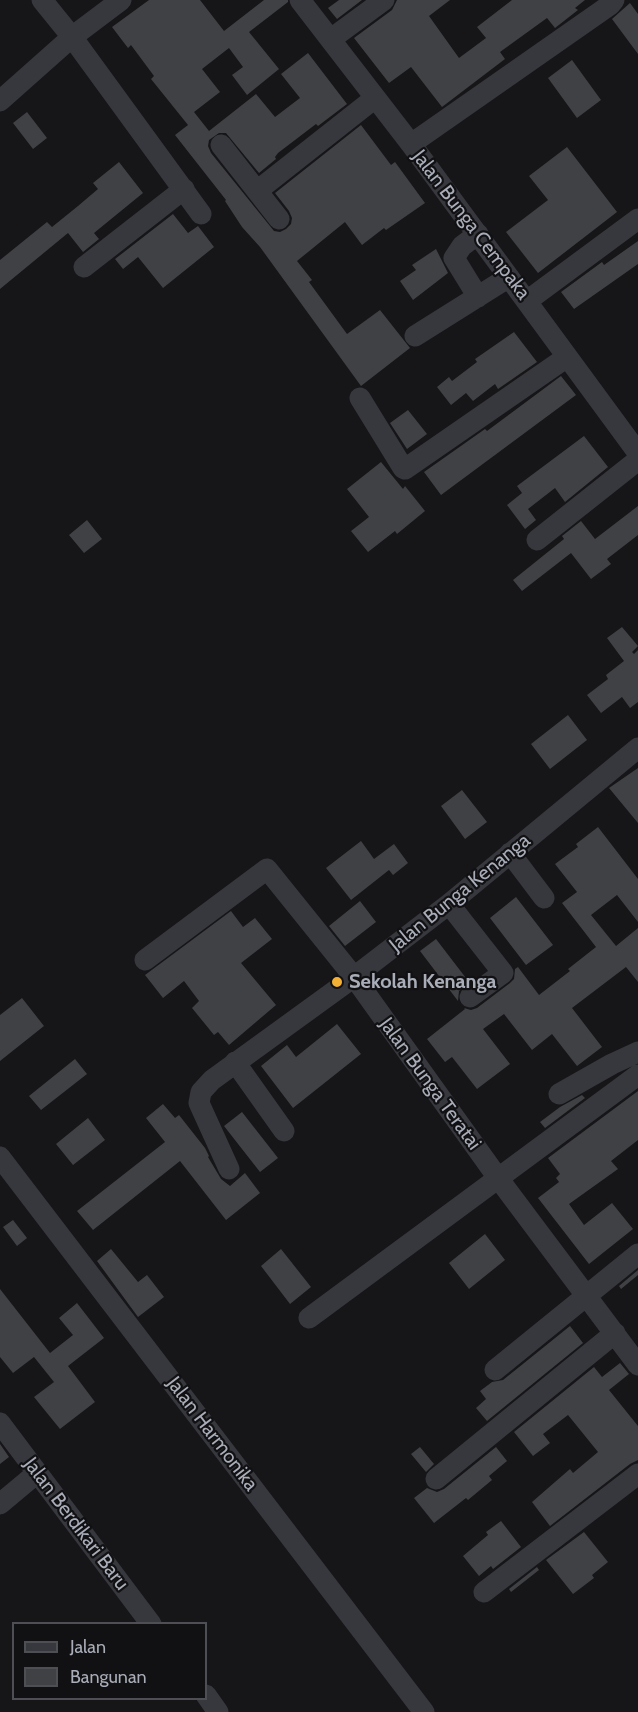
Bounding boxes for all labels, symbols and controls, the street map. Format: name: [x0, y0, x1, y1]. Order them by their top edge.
street label: Jalan Bunga Cempaka: [407, 145, 535, 305]
street label: Jalan Bunga Kenanga: [385, 829, 535, 957]
place label: Sekolah Kenanga: [349, 970, 496, 994]
marker: Sekolah Kenanga: [330, 975, 344, 989]
street label: Jalan Bunga Teratai: [374, 1013, 486, 1155]
street label: Jalan Harmonika: [161, 1372, 263, 1496]
street label: Jalan Berdikari Baru: [18, 1453, 134, 1595]
legend: [12, 1622, 207, 1700]
text: Jalan: [70, 1636, 106, 1658]
text: Bangunan: [70, 1666, 147, 1688]

